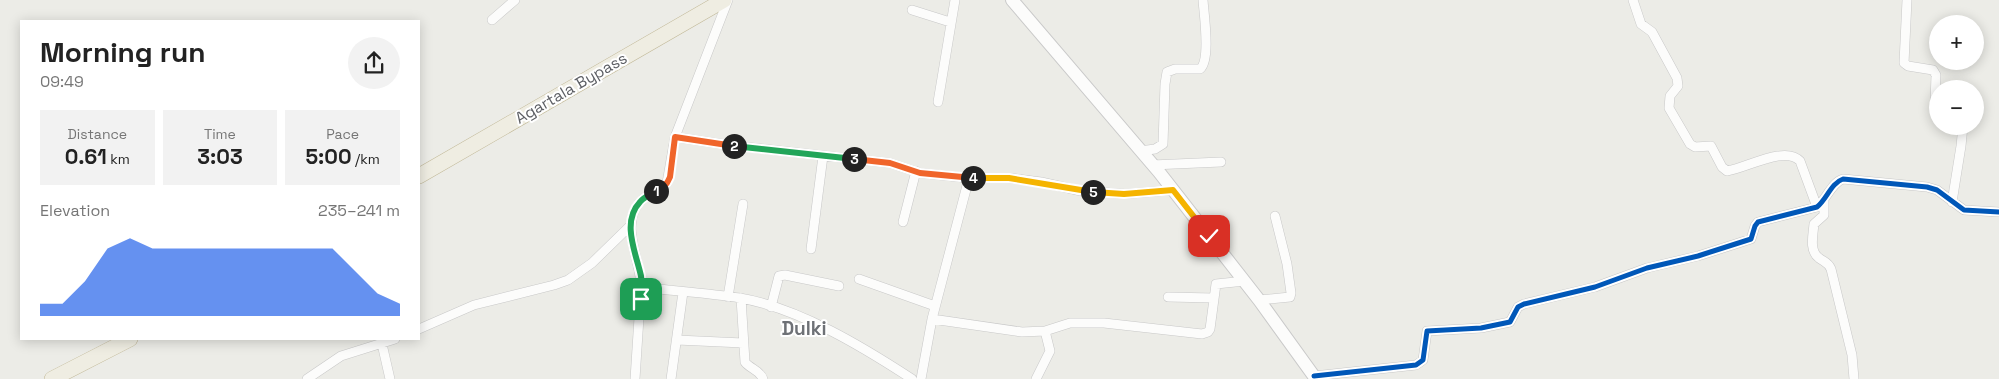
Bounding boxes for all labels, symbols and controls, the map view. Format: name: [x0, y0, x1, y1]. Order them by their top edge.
map controls: [1929, 15, 1984, 135]
button: +: [1929, 15, 1984, 70]
text: Morning run: [40, 34, 205, 70]
button: share: [348, 37, 400, 89]
street label: Agartala Bypass: [511, 47, 631, 129]
text: 09:49: [40, 71, 84, 92]
button: −: [1929, 80, 1984, 135]
text: Distance: [68, 125, 127, 143]
text: Time: [204, 125, 236, 143]
text: Pace: [326, 125, 359, 143]
pin: 2: [722, 134, 746, 158]
text: 2: [730, 137, 739, 155]
text: 0.61: [65, 143, 107, 170]
text: 3:03: [197, 143, 243, 170]
text: 5:00: [305, 143, 352, 170]
pin: 3: [842, 146, 866, 172]
text: km: [107, 150, 130, 168]
text: /km: [352, 150, 380, 168]
text: 3: [850, 150, 859, 168]
pin: 4: [960, 166, 986, 190]
text: 4: [969, 169, 978, 187]
pin: 1: [644, 178, 668, 204]
pin: 5: [1080, 180, 1106, 204]
text: 1: [653, 182, 660, 200]
text: 5: [1089, 183, 1098, 201]
text: Elevation: [40, 200, 110, 221]
text: 235–241 m: [318, 200, 400, 221]
pin: [1188, 215, 1230, 257]
icon: check: [1195, 222, 1223, 250]
pin: [620, 278, 662, 320]
icon: arrive: [627, 285, 655, 313]
district label: Dulki: [781, 316, 827, 341]

